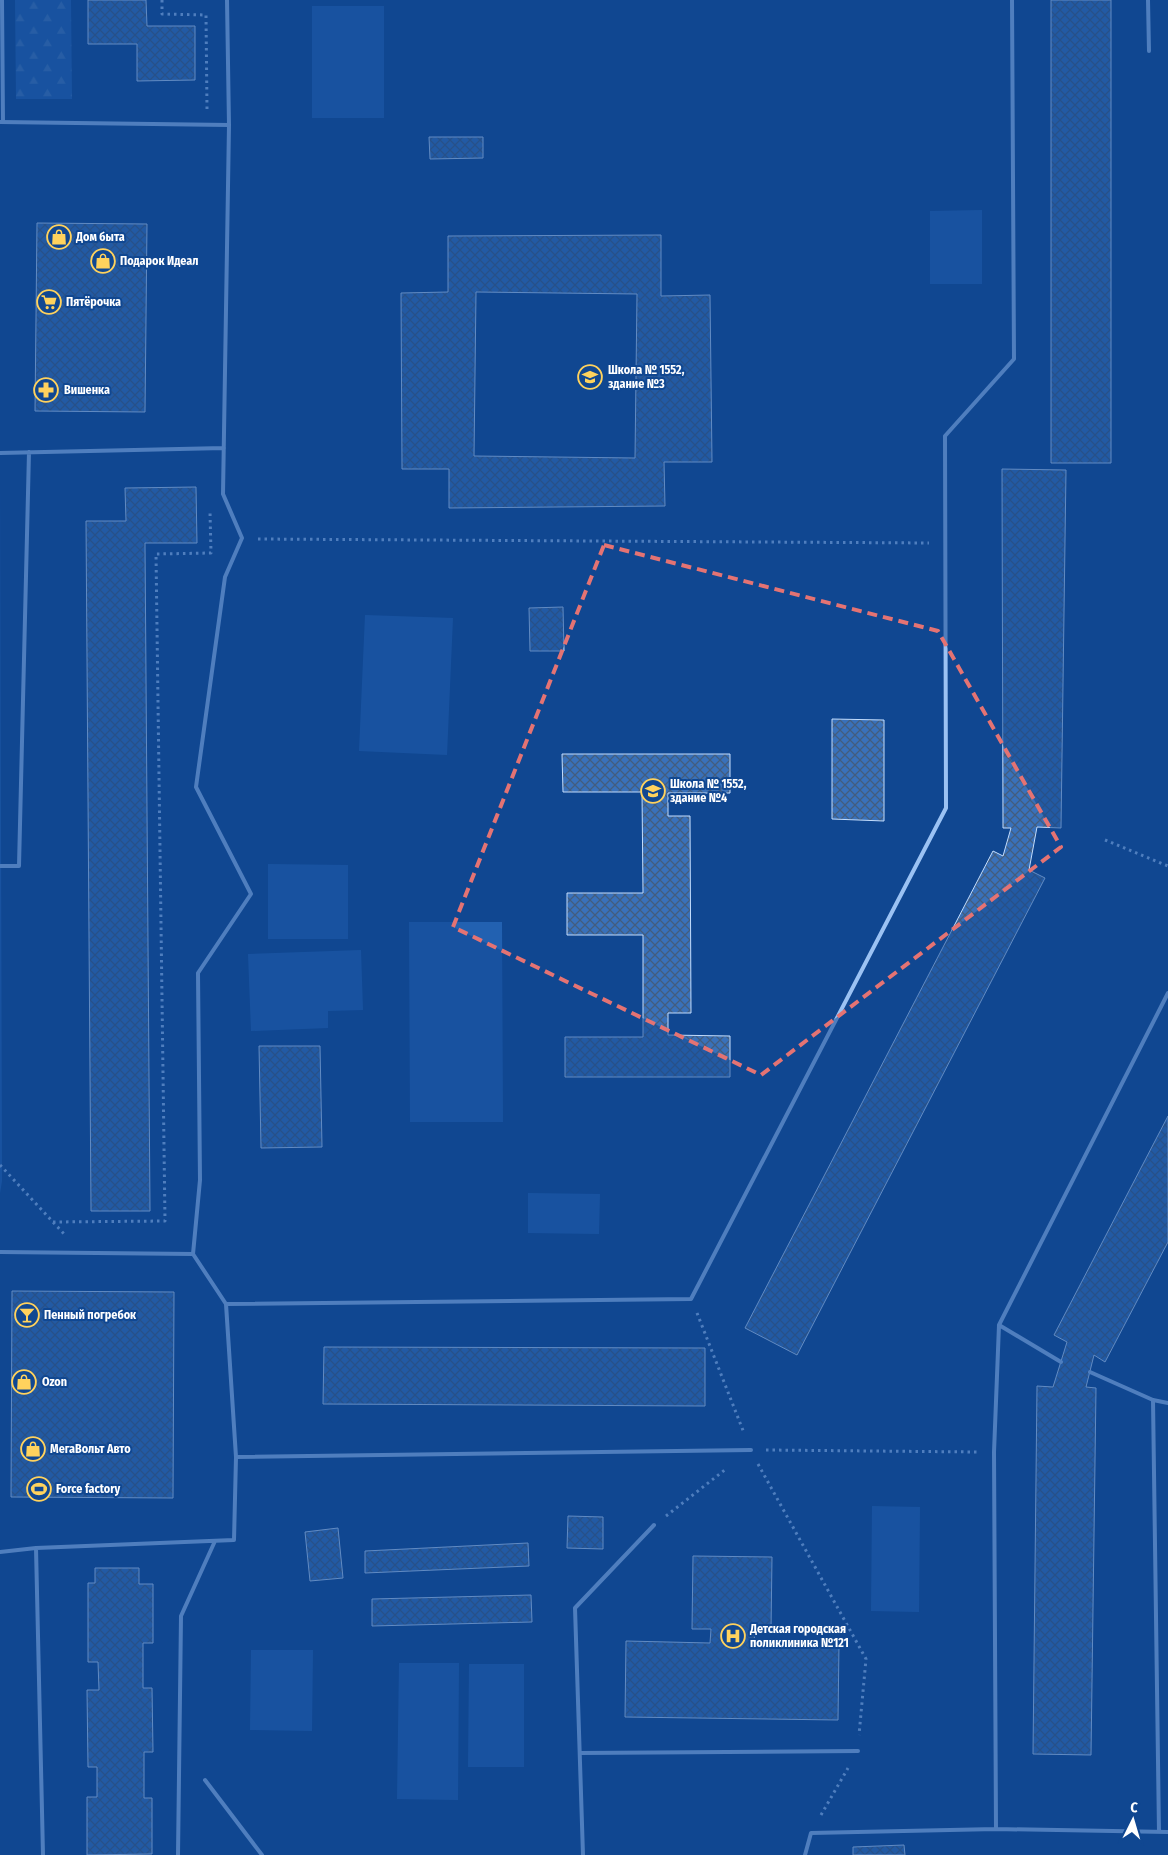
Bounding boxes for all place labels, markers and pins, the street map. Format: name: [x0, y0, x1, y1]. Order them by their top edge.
shop icon: Дом быта: [46, 224, 72, 250]
place label: Дом быта: [75, 230, 125, 244]
shop icon: Подарок Идеал: [90, 248, 116, 274]
place label: Подарок Идеал: [120, 254, 198, 268]
supermarket icon: Пятёрочка: [36, 289, 62, 315]
place label: Пятёрочка: [66, 295, 121, 309]
place label: Школа № 1552, здание №3: [608, 363, 685, 391]
school or university icon: Школа № 1552, здание №3: [577, 364, 603, 390]
pharmacy icon: Вишенка: [33, 377, 59, 403]
place label: Вишенка: [64, 383, 110, 397]
place label: Школа № 1552, здание №4: [670, 777, 747, 805]
school or university icon: Школа № 1552, здание №4: [640, 778, 666, 804]
bar icon: Пенный погребок: [14, 1302, 40, 1328]
place label: Пенный погребок: [44, 1308, 137, 1322]
shop icon: Ozon: [11, 1369, 37, 1395]
place label: Ozon: [42, 1375, 67, 1389]
shop icon: МегаВольт Авто: [20, 1436, 46, 1462]
place label: МегаВольт Авто: [50, 1442, 131, 1456]
sports icon: Force factory: [26, 1476, 52, 1502]
place label: Force factory: [56, 1482, 121, 1496]
place label: Детская городская поликлиника №121: [749, 1622, 849, 1650]
hospital icon: Детская городская поликлиника №121: [720, 1623, 746, 1649]

